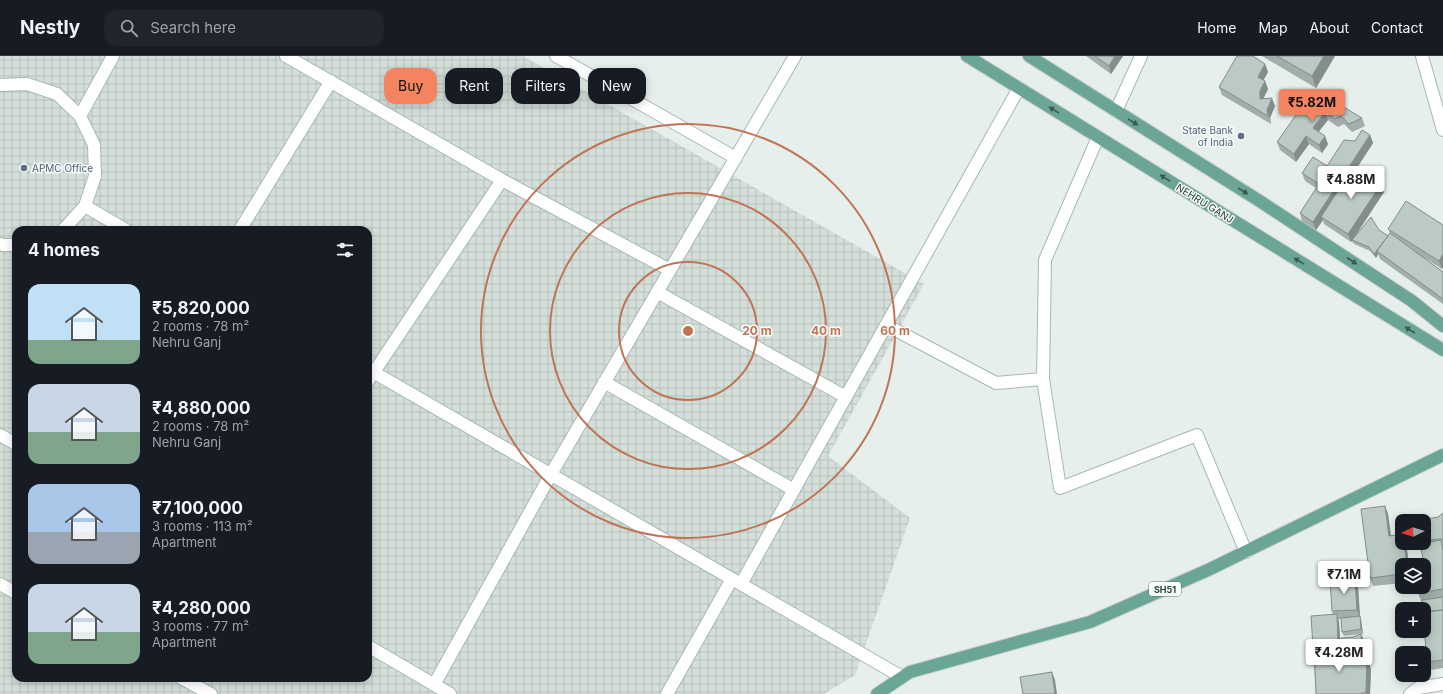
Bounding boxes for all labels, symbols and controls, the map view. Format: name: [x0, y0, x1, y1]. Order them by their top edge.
search box: [104, 10, 384, 46]
text: Nestly: [20, 16, 80, 39]
icon: search: [118, 17, 140, 39]
text: Search here: [150, 18, 236, 37]
text: Home: [1197, 19, 1236, 36]
text: Map: [1258, 19, 1288, 36]
text: About: [1310, 19, 1349, 36]
text: Contact: [1371, 19, 1423, 36]
chip: Buy: [384, 68, 437, 104]
chip: Rent: [445, 68, 503, 104]
chip: Filters: [511, 68, 580, 104]
chip: New: [588, 68, 646, 104]
pin: ₹5.82M: [1279, 89, 1345, 123]
text: ₹5.82M: [1288, 94, 1336, 110]
one-way arrow: [1048, 106, 1060, 113]
one-way arrow: [1127, 118, 1139, 125]
place label: State Bank of India: [1182, 124, 1234, 148]
marker: State Bank of India: [1236, 131, 1246, 141]
place label: APMC Office: [32, 162, 93, 174]
marker: APMC Office: [19, 163, 29, 173]
pin: ₹4.88M: [1318, 166, 1384, 200]
text: ₹4.88M: [1327, 171, 1375, 187]
one-way arrow: [1160, 174, 1170, 182]
street label: NEHRU GANJ: [1174, 181, 1236, 225]
one-way arrow: [1238, 187, 1248, 195]
icon: filters: [334, 239, 356, 261]
text: 4 homes: [28, 240, 100, 260]
one-way arrow: [1294, 257, 1304, 265]
one-way arrow: [1346, 258, 1358, 265]
text: ₹5,820,000: [152, 298, 250, 318]
icon: home: [60, 300, 108, 348]
text: 2 rooms · 78 m²: [152, 318, 249, 334]
text: 20 m: [742, 323, 772, 338]
text: 40 m: [811, 323, 841, 338]
text: 60 m: [880, 323, 910, 338]
centre of rings: [681, 324, 695, 338]
one-way arrow: [1404, 326, 1416, 333]
text: Nehru Ganj: [152, 334, 221, 350]
text: ₹4,880,000: [152, 398, 251, 418]
icon: home: [60, 400, 108, 448]
text: 2 rooms · 78 m²: [152, 418, 249, 434]
text: Nehru Ganj: [152, 434, 221, 450]
text: ₹7,100,000: [152, 498, 243, 518]
icon: home: [60, 500, 108, 548]
north arrow: [1395, 514, 1431, 550]
map controls: [1395, 514, 1431, 682]
text: 3 rooms · 113 m²: [152, 518, 253, 534]
text: Apartment: [152, 534, 217, 550]
button: layers: [1395, 558, 1431, 594]
pin: ₹7.1M: [1316, 561, 1372, 595]
text: ₹7.1M: [1327, 566, 1361, 582]
road number: SH51: [1149, 582, 1181, 596]
text: ₹4,280,000: [152, 598, 251, 618]
icon: home: [60, 600, 108, 648]
button: +: [1395, 602, 1431, 638]
text: 3 rooms · 77 m²: [152, 618, 249, 634]
text: Apartment: [152, 634, 217, 650]
pin: ₹4.28M: [1306, 639, 1372, 673]
text: ₹4.28M: [1315, 644, 1363, 660]
button: −: [1395, 646, 1431, 682]

